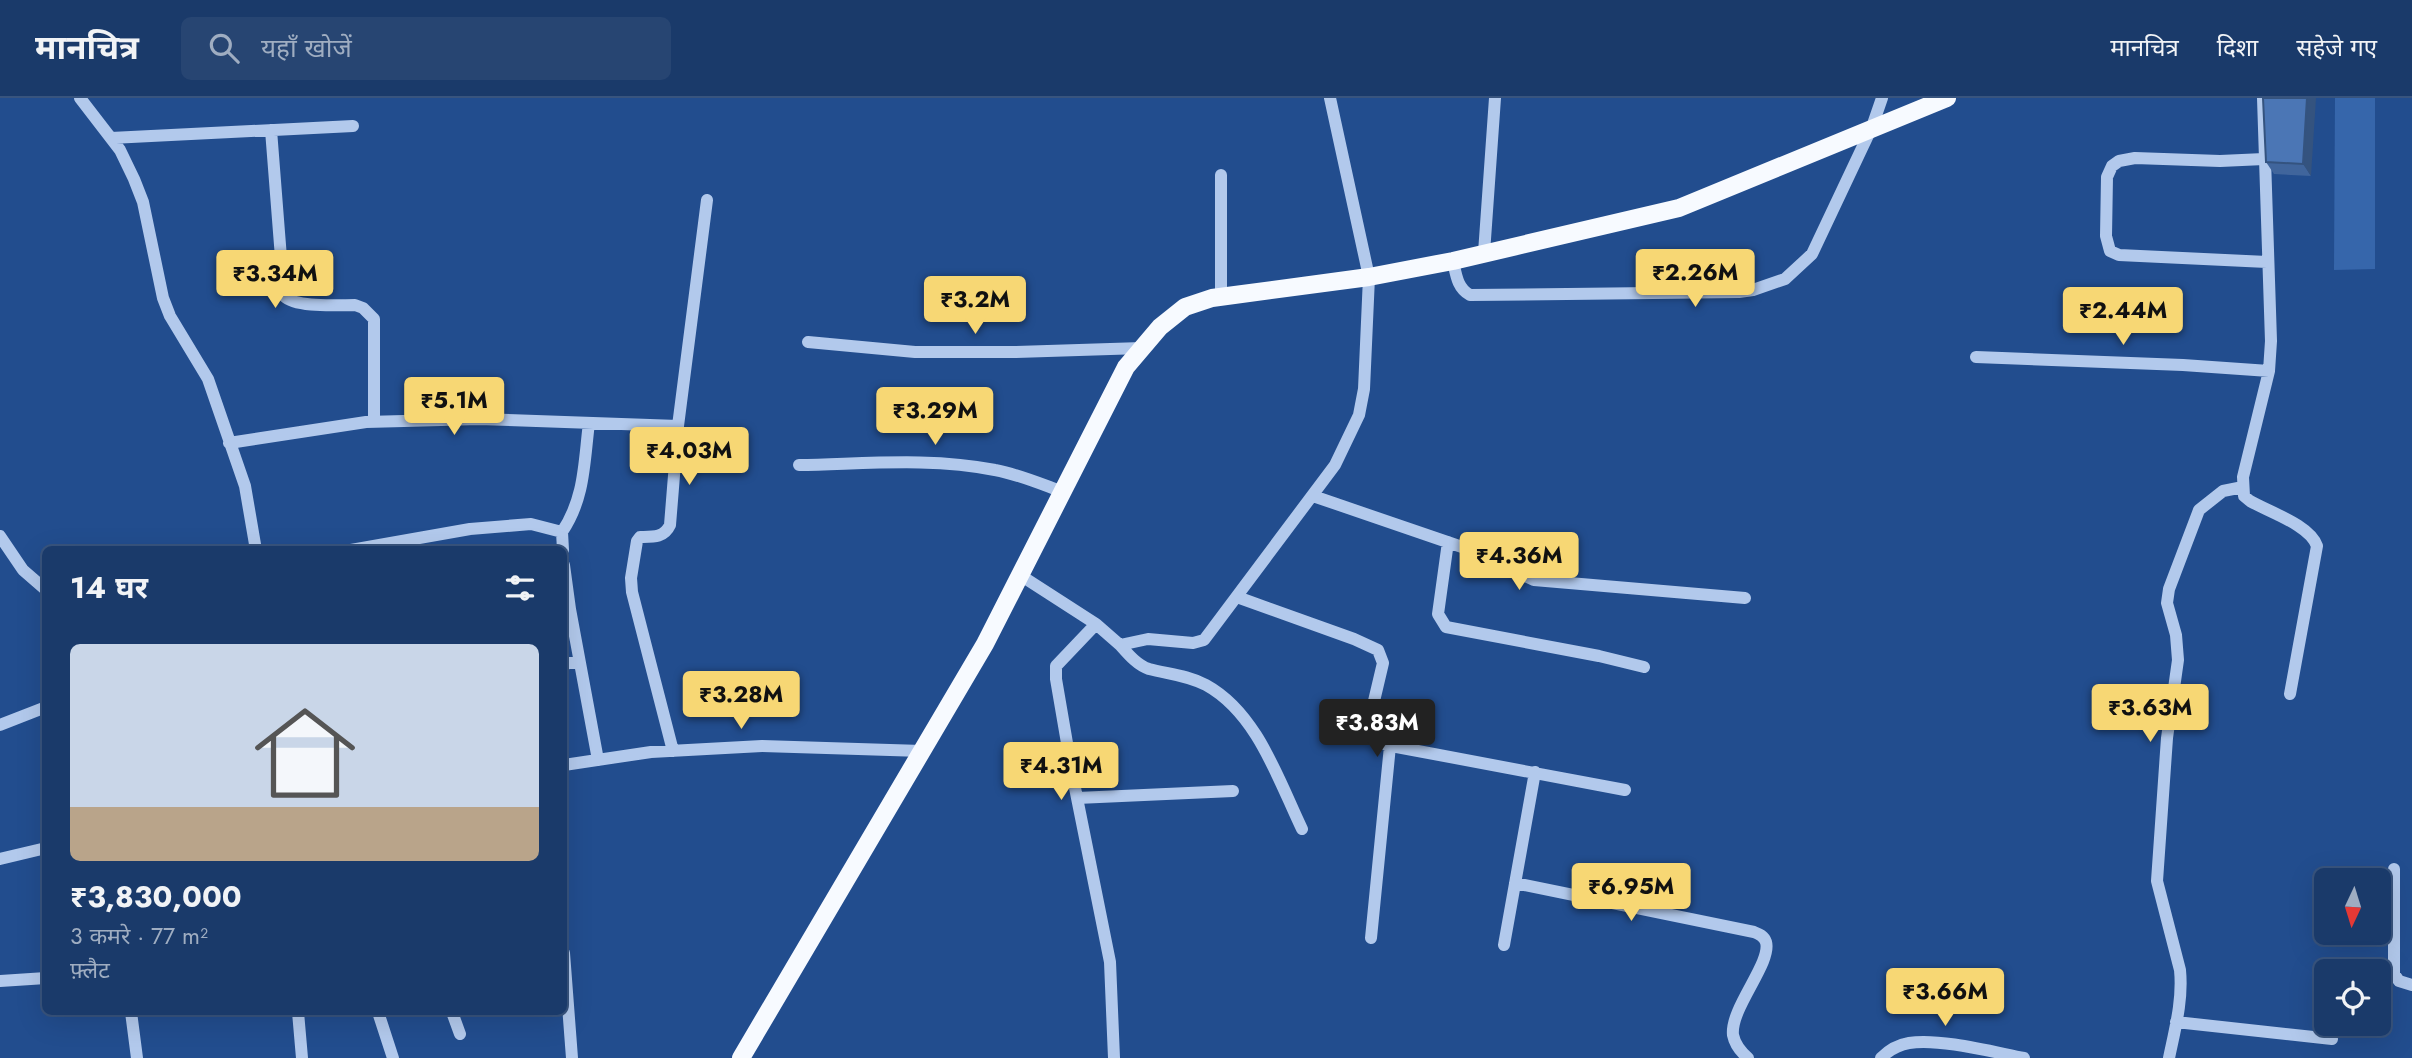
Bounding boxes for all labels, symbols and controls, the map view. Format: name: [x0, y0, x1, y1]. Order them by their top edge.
search box: [181, 17, 671, 80]
text: मानचित्र: [35, 24, 139, 71]
icon: search: [205, 29, 243, 67]
text: यहाँ खोजें: [261, 29, 352, 67]
text: मानचित्र: [2110, 30, 2179, 65]
text: दिशा: [2217, 30, 2258, 65]
text: सहेजे गए: [2296, 30, 2377, 65]
pin: ₹3.34M: [218, 250, 332, 310]
pin: ₹2.26M: [1638, 250, 1752, 309]
text: ₹2.26M: [1652, 255, 1738, 289]
text: ₹3.34M: [232, 256, 318, 290]
pin: ₹3.2M: [926, 276, 1024, 336]
text: ₹3.2M: [940, 282, 1010, 316]
pin: ₹2.44M: [2066, 288, 2180, 347]
text: ₹2.44M: [2079, 293, 2167, 327]
pin: ₹5.1M: [405, 378, 503, 437]
text: ₹5.1M: [420, 383, 488, 417]
pin: ₹3.29M: [878, 388, 992, 447]
text: ₹3.29M: [892, 393, 978, 427]
pin: ₹4.03M: [632, 428, 746, 487]
text: ₹4.03M: [646, 433, 732, 467]
pin: ₹4.36M: [1462, 532, 1576, 592]
text: ₹4.36M: [1476, 538, 1562, 572]
text: 14 घर: [70, 566, 148, 609]
icon: filters: [501, 569, 539, 607]
pin: ₹3.28M: [684, 672, 798, 731]
text: ₹3.28M: [699, 677, 783, 711]
pin: ₹3.63M: [2093, 684, 2207, 744]
icon: home: [242, 690, 368, 816]
text: ₹3.63M: [2108, 690, 2192, 724]
pin: ₹3.83M: [1320, 700, 1434, 759]
text: ₹3.83M: [1335, 705, 1419, 739]
pin: ₹4.31M: [1004, 742, 1118, 802]
text: ₹4.31M: [1019, 748, 1103, 782]
pin: ₹6.95M: [1574, 864, 1688, 923]
north arrow: [2314, 868, 2390, 945]
map controls: [2314, 868, 2391, 1036]
text: ₹6.95M: [1588, 869, 1674, 903]
text: ₹3,830,000: [70, 875, 242, 918]
text: 3 कमरे · 77 m²: [70, 919, 208, 953]
text: फ़्लैट: [70, 953, 110, 987]
button: locate: [2314, 959, 2391, 1036]
pin: ₹3.66M: [1888, 968, 2002, 1028]
text: ₹3.66M: [1902, 974, 1988, 1008]

